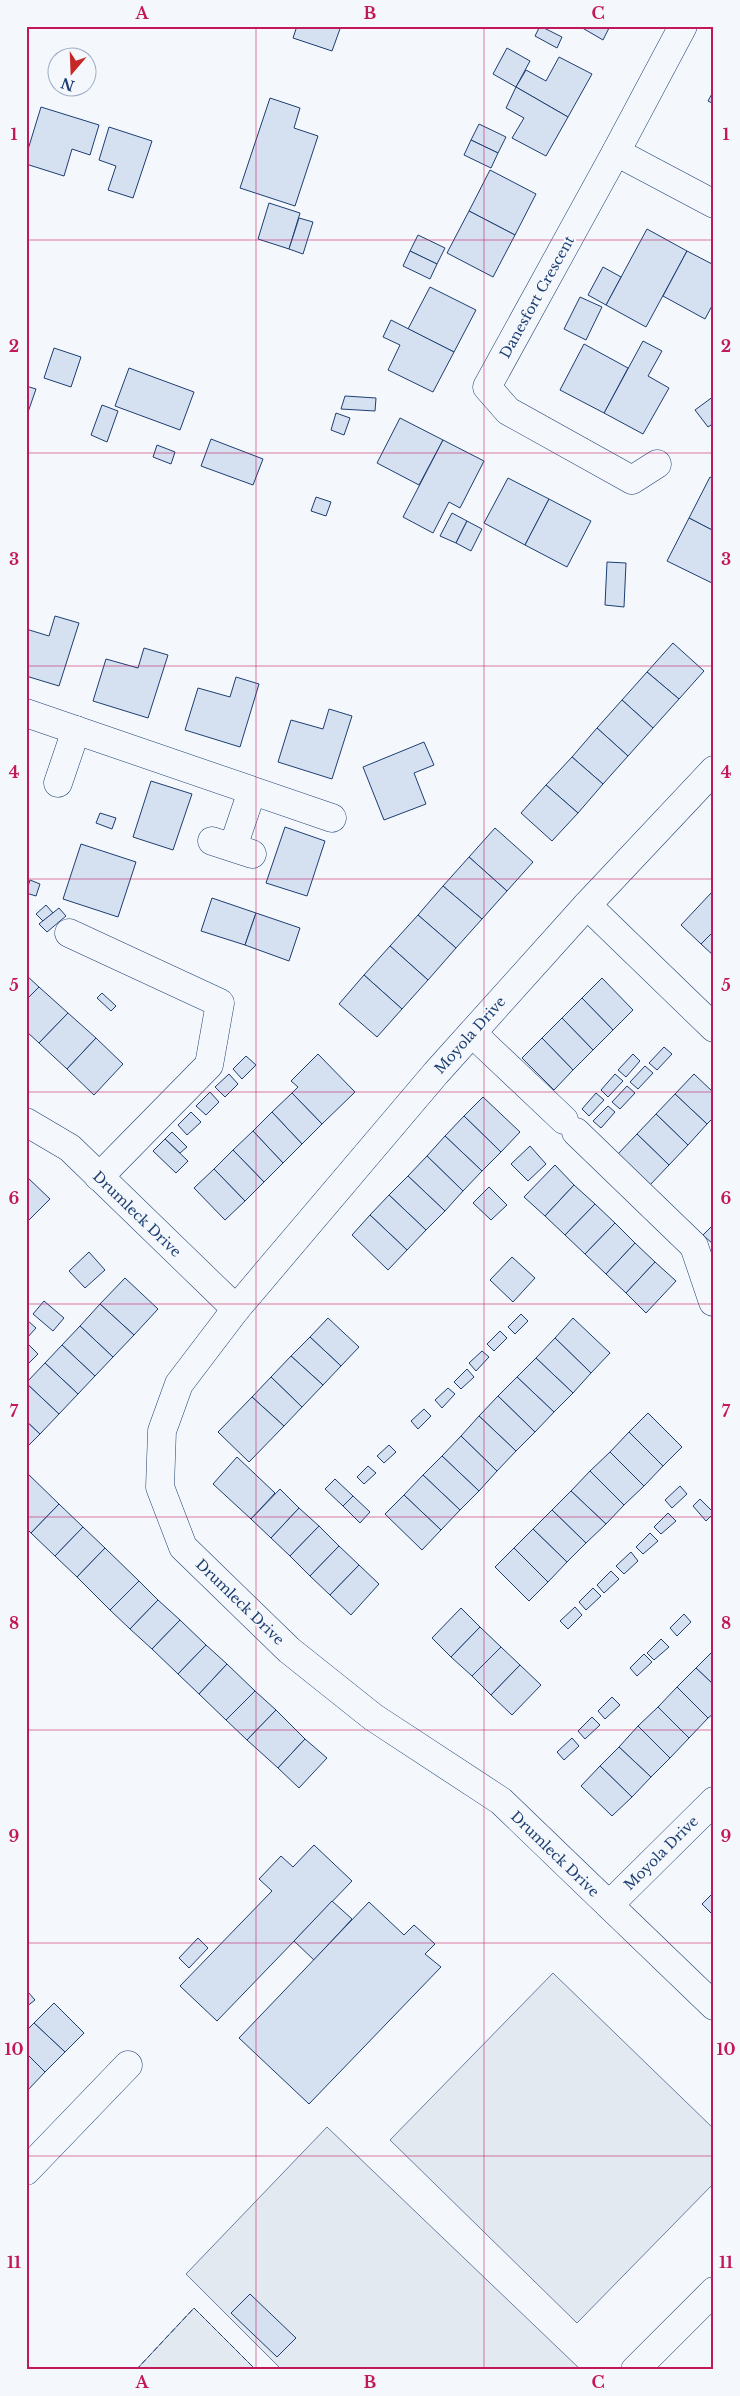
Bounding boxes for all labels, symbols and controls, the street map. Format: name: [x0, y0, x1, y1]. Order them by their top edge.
text: A: [135, 3, 150, 23]
text: B: [364, 3, 377, 23]
text: C: [591, 3, 605, 23]
north arrow: [48, 48, 98, 98]
text: N: [59, 74, 77, 95]
text: 1: [11, 124, 18, 144]
text: 1: [723, 124, 730, 144]
street label: Danesfort Crescent: [496, 232, 579, 361]
text: 2: [9, 336, 19, 356]
text: 2: [721, 336, 731, 356]
text: 3: [9, 549, 19, 569]
text: 3: [721, 549, 731, 569]
text: 4: [9, 762, 19, 782]
text: 4: [721, 762, 731, 782]
text: 5: [9, 975, 19, 995]
text: 5: [721, 975, 731, 995]
street label: Moyola Drive: [431, 993, 509, 1077]
street label: Drumleck Drive: [89, 1167, 185, 1261]
text: 6: [9, 1188, 20, 1208]
text: 6: [721, 1188, 732, 1208]
text: 7: [10, 1401, 19, 1421]
text: 7: [722, 1401, 731, 1421]
street label: Drumleck Drive: [192, 1555, 288, 1649]
text: 8: [9, 1613, 19, 1633]
text: 8: [721, 1613, 731, 1633]
street label: Drumleck Drive: [507, 1807, 603, 1901]
street label: Moyola Drive: [620, 1812, 702, 1894]
text: 9: [9, 1826, 20, 1846]
text: 9: [721, 1826, 732, 1846]
text: 10: [4, 2039, 24, 2059]
text: 10: [716, 2039, 736, 2059]
text: 11: [7, 2252, 21, 2272]
text: 11: [719, 2252, 733, 2272]
text: A: [135, 2372, 150, 2392]
text: B: [364, 2372, 377, 2392]
text: C: [591, 2372, 605, 2392]

